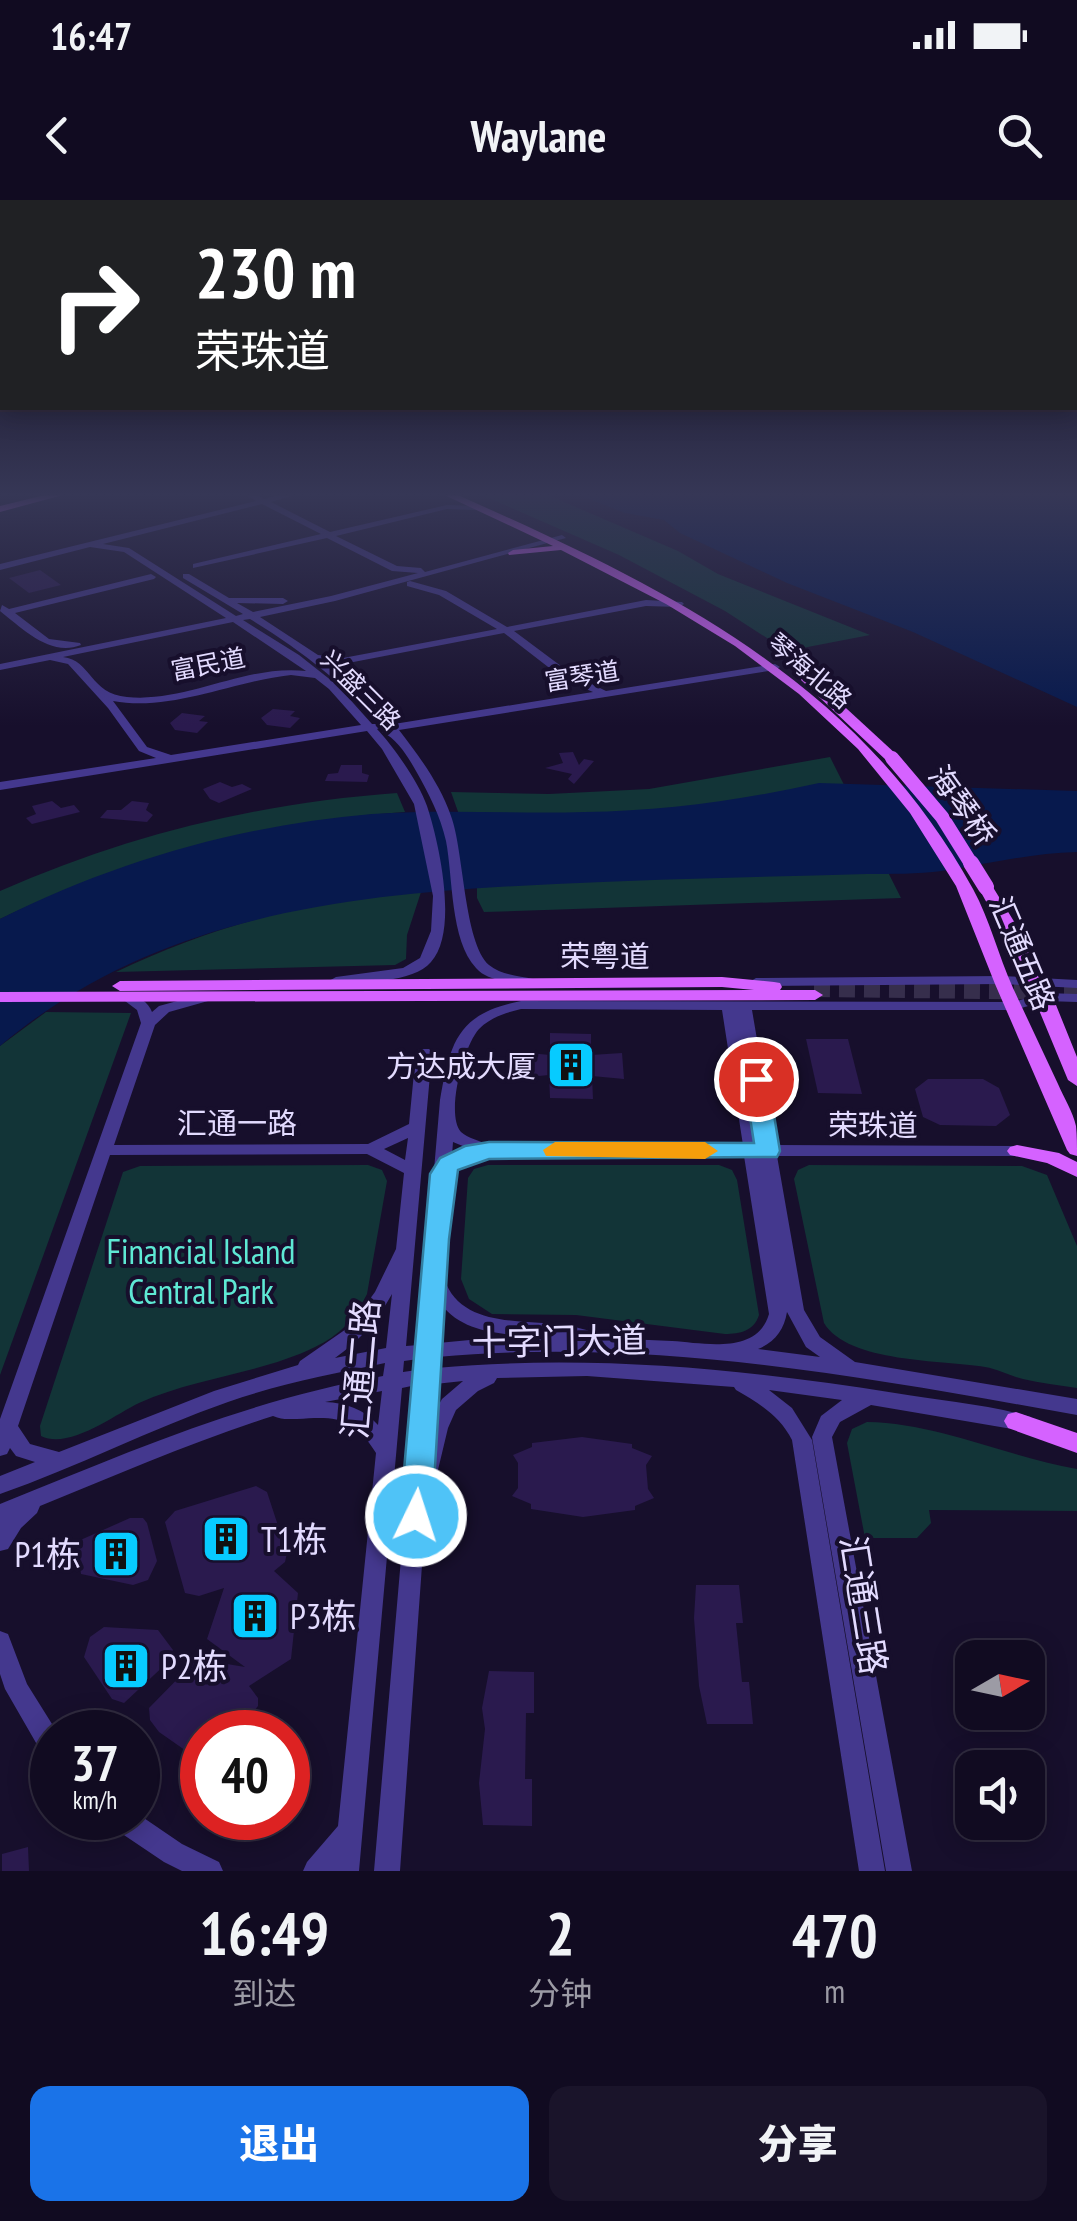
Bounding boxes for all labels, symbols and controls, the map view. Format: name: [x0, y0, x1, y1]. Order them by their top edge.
text: 16:47: [50, 11, 132, 60]
text: Waylane: [471, 106, 607, 164]
icon: back: [30, 108, 85, 163]
icon: search: [992, 108, 1047, 163]
text: 230 m: [195, 227, 356, 317]
icon: right: [30, 240, 160, 370]
text: 荣珠道: [195, 321, 330, 379]
street label: 琴海北路: [761, 627, 859, 715]
street label: 富民道: [168, 641, 248, 687]
street label: 兴盛三路: [314, 643, 408, 737]
street label: 富琴道: [542, 654, 622, 698]
street label: 海琴桥: [921, 757, 1005, 853]
street label: 汇通五路: [982, 890, 1064, 1016]
street label: 荣粤道: [560, 936, 650, 975]
pin: [714, 1037, 799, 1122]
building icon: 方达成大厦: [545, 1039, 597, 1091]
place label: 方达成大厦: [386, 1046, 536, 1085]
icon: arrive: [729, 1052, 784, 1107]
street label: 汇通一路: [177, 1103, 297, 1142]
street label: 荣珠道: [828, 1105, 918, 1144]
park label: Financial Island Central Park: [106, 1228, 296, 1314]
street label: 汇通二路: [331, 1297, 389, 1441]
street label: 十字门大道: [471, 1316, 647, 1366]
position arrow: [364, 1464, 468, 1568]
building icon: T1栋: [200, 1513, 252, 1565]
place label: T1栋: [261, 1516, 327, 1562]
building icon: P1栋: [90, 1528, 142, 1580]
place label: P1栋: [14, 1531, 81, 1577]
street label: 汇通三路: [830, 1532, 898, 1678]
building icon: P3栋: [229, 1590, 281, 1642]
place label: P3栋: [290, 1593, 357, 1639]
building icon: P2栋: [100, 1640, 152, 1692]
north arrow: [955, 1640, 1045, 1730]
map controls: [955, 1640, 1045, 1840]
place label: P2栋: [161, 1643, 228, 1689]
speed limit sign: 40: [180, 1710, 310, 1840]
text: 37: [71, 1730, 119, 1795]
button: sound: [955, 1750, 1045, 1840]
text: km/h: [73, 1784, 117, 1816]
text: 16:49: [199, 1894, 329, 1972]
text: 2: [546, 1894, 575, 1972]
text: 470: [792, 1896, 878, 1974]
text: m: [824, 1970, 845, 2012]
text: 到达: [232, 1972, 296, 2014]
text: 分钟: [528, 1972, 592, 2014]
button: 退出: [30, 2086, 529, 2201]
button: 分享: [549, 2086, 1047, 2201]

